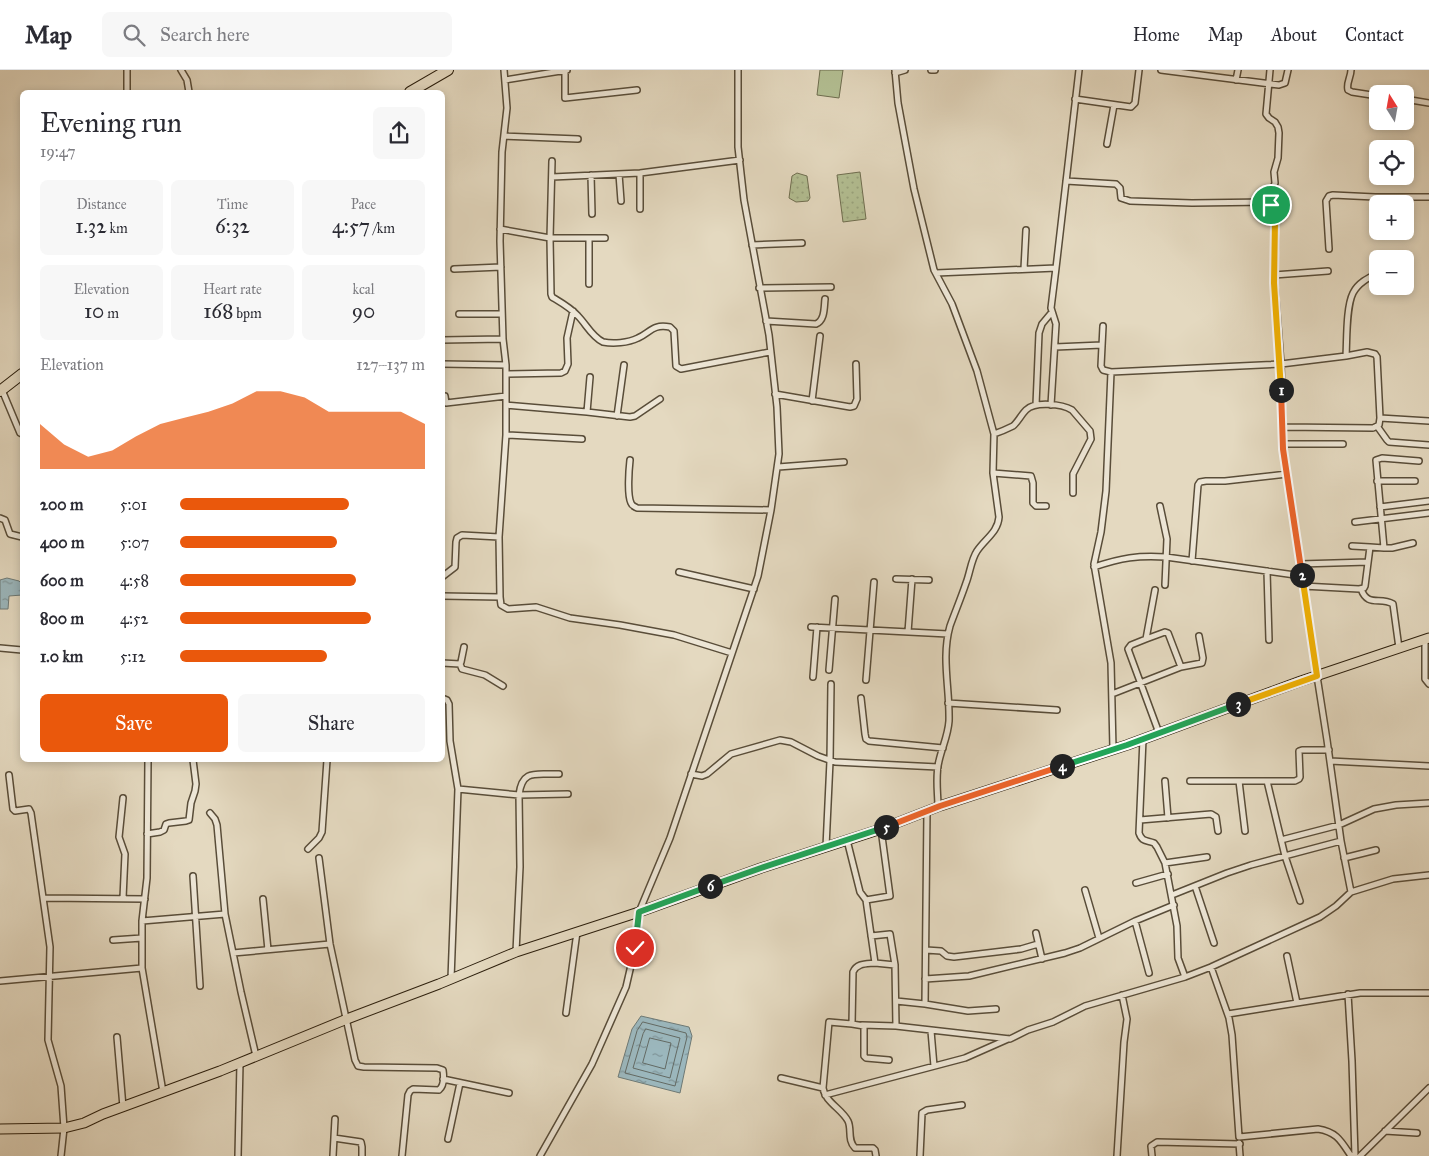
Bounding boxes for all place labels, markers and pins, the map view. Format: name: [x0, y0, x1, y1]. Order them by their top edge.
pin: [1250, 184, 1292, 226]
pin: 1: [1268, 378, 1294, 402]
pin: 2: [1290, 562, 1314, 588]
pin: 3: [1226, 692, 1250, 716]
pin: 4: [1050, 754, 1074, 778]
pin: 5: [874, 814, 898, 840]
pin: 6: [698, 874, 722, 898]
pin: [614, 927, 656, 969]

